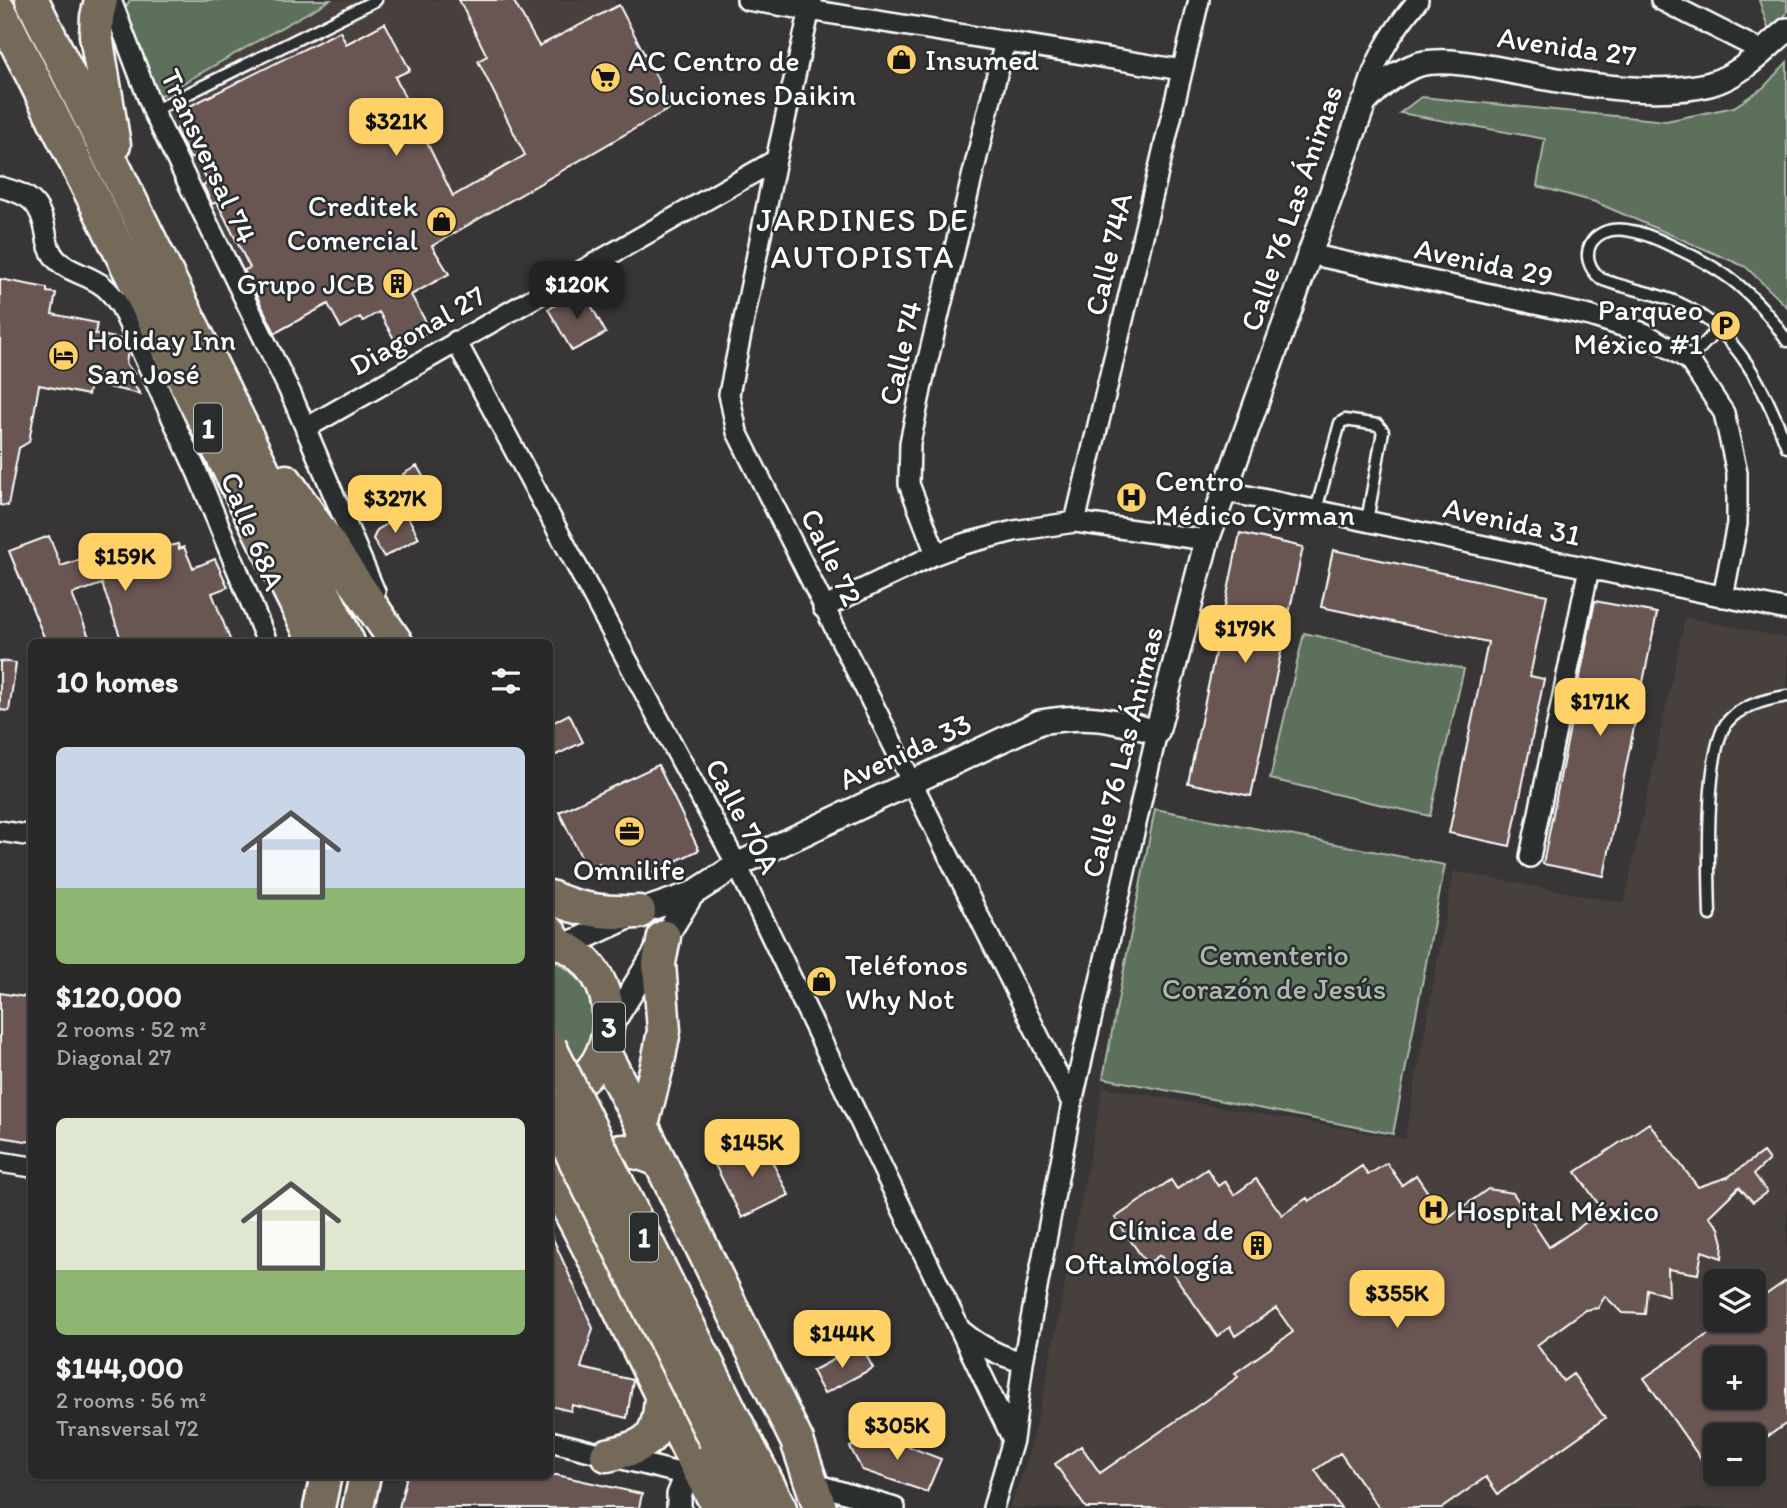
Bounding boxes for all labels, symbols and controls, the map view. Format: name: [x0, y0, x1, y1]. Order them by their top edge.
street label: Avenida 27: [1495, 18, 1639, 74]
place label: Insumed: [925, 41, 1040, 78]
place label: AC Centro de Soluciones Daikin: [628, 42, 856, 113]
shop icon: Insumed: [885, 42, 919, 76]
supermarket icon: AC Centro de Soluciones Daikin: [588, 60, 622, 94]
street label: Transversal 74: [152, 63, 266, 249]
street label: Calle 76 Las Ánimas: [1232, 80, 1350, 336]
pin: $321K: [347, 99, 445, 158]
text: $321K: [365, 107, 427, 135]
place label: Creditek Comercial: [287, 187, 419, 258]
street label: Calle 74A: [1076, 189, 1140, 319]
district label: JARDINES DE AUTOPISTA: [756, 201, 970, 276]
shop icon: Creditek Comercial: [424, 205, 458, 239]
street label: Avenida 29: [1411, 229, 1557, 295]
pin: $120K: [528, 262, 626, 321]
place label: Grupo JCB: [237, 265, 375, 302]
building icon: Grupo JCB: [381, 266, 415, 300]
text: $120K: [545, 270, 609, 298]
street label: Diagonal 27: [343, 276, 491, 384]
place label: Parqueo México #1: [1573, 291, 1703, 362]
street label: Calle 74: [870, 297, 930, 409]
parking icon: Parqueo México #1: [1709, 309, 1743, 343]
place label: Holiday Inn San José: [87, 321, 236, 392]
hotel icon: Holiday Inn San José: [47, 339, 81, 373]
road number: 1: [194, 404, 222, 452]
place label: Centro Médico Cyrman: [1155, 462, 1355, 533]
street label: Calle 68A: [213, 466, 293, 596]
pin: $327K: [346, 476, 444, 535]
hospital icon: Centro Médico Cyrman: [1115, 480, 1149, 514]
text: $327K: [364, 484, 426, 512]
street label: Avenida 31: [1440, 488, 1584, 554]
street label: Calle 72: [793, 502, 871, 612]
pin: $159K: [76, 534, 174, 593]
text: $159K: [94, 542, 156, 570]
pin: $179K: [1196, 606, 1294, 665]
text: $179K: [1215, 614, 1275, 642]
street label: Calle 76 Las Ánimas: [1073, 623, 1171, 881]
icon: filters: [487, 662, 525, 700]
text: 10 homes: [56, 663, 179, 700]
pin: $171K: [1551, 678, 1649, 738]
text: $171K: [1570, 687, 1630, 715]
street label: Avenida 33: [833, 704, 977, 798]
street label: Calle 70A: [697, 752, 789, 880]
icon: home: [228, 792, 354, 918]
office icon: Omnilife: [612, 814, 646, 848]
place label: Omnilife: [573, 851, 685, 888]
park label: Cementerio Corazón de Jesús: [1162, 936, 1386, 1007]
place label: Teléfonos Why Not: [845, 946, 968, 1017]
shop icon: Teléfonos Why Not: [805, 964, 839, 998]
text: $120,000: [56, 978, 182, 1015]
road number: 3: [593, 1002, 625, 1052]
text: 2 rooms · 52 m²: [56, 1015, 206, 1043]
text: Diagonal 27: [56, 1043, 171, 1071]
pin: $145K: [703, 1120, 801, 1179]
text: $145K: [721, 1128, 783, 1156]
icon: home: [228, 1163, 354, 1289]
place label: Hospital México: [1456, 1192, 1659, 1229]
hospital icon: Hospital México: [1416, 1193, 1450, 1227]
place label: Clínica de Oftalmología: [1064, 1211, 1234, 1282]
road number: 1: [630, 1212, 658, 1262]
building icon: Clínica de Oftalmología: [1240, 1229, 1274, 1263]
map controls: [1703, 1269, 1766, 1486]
button: layers: [1703, 1269, 1766, 1332]
pin: $355K: [1348, 1270, 1446, 1330]
text: $355K: [1365, 1279, 1429, 1307]
pin: $144K: [793, 1310, 891, 1370]
text: $144K: [810, 1319, 874, 1347]
button: +: [1703, 1346, 1766, 1409]
text: $144,000: [56, 1349, 184, 1386]
text: 2 rooms · 56 m²: [56, 1386, 207, 1414]
pin: $305K: [848, 1402, 946, 1462]
text: $305K: [864, 1411, 930, 1439]
text: Transversal 72: [56, 1414, 199, 1442]
button: −: [1703, 1423, 1766, 1486]

